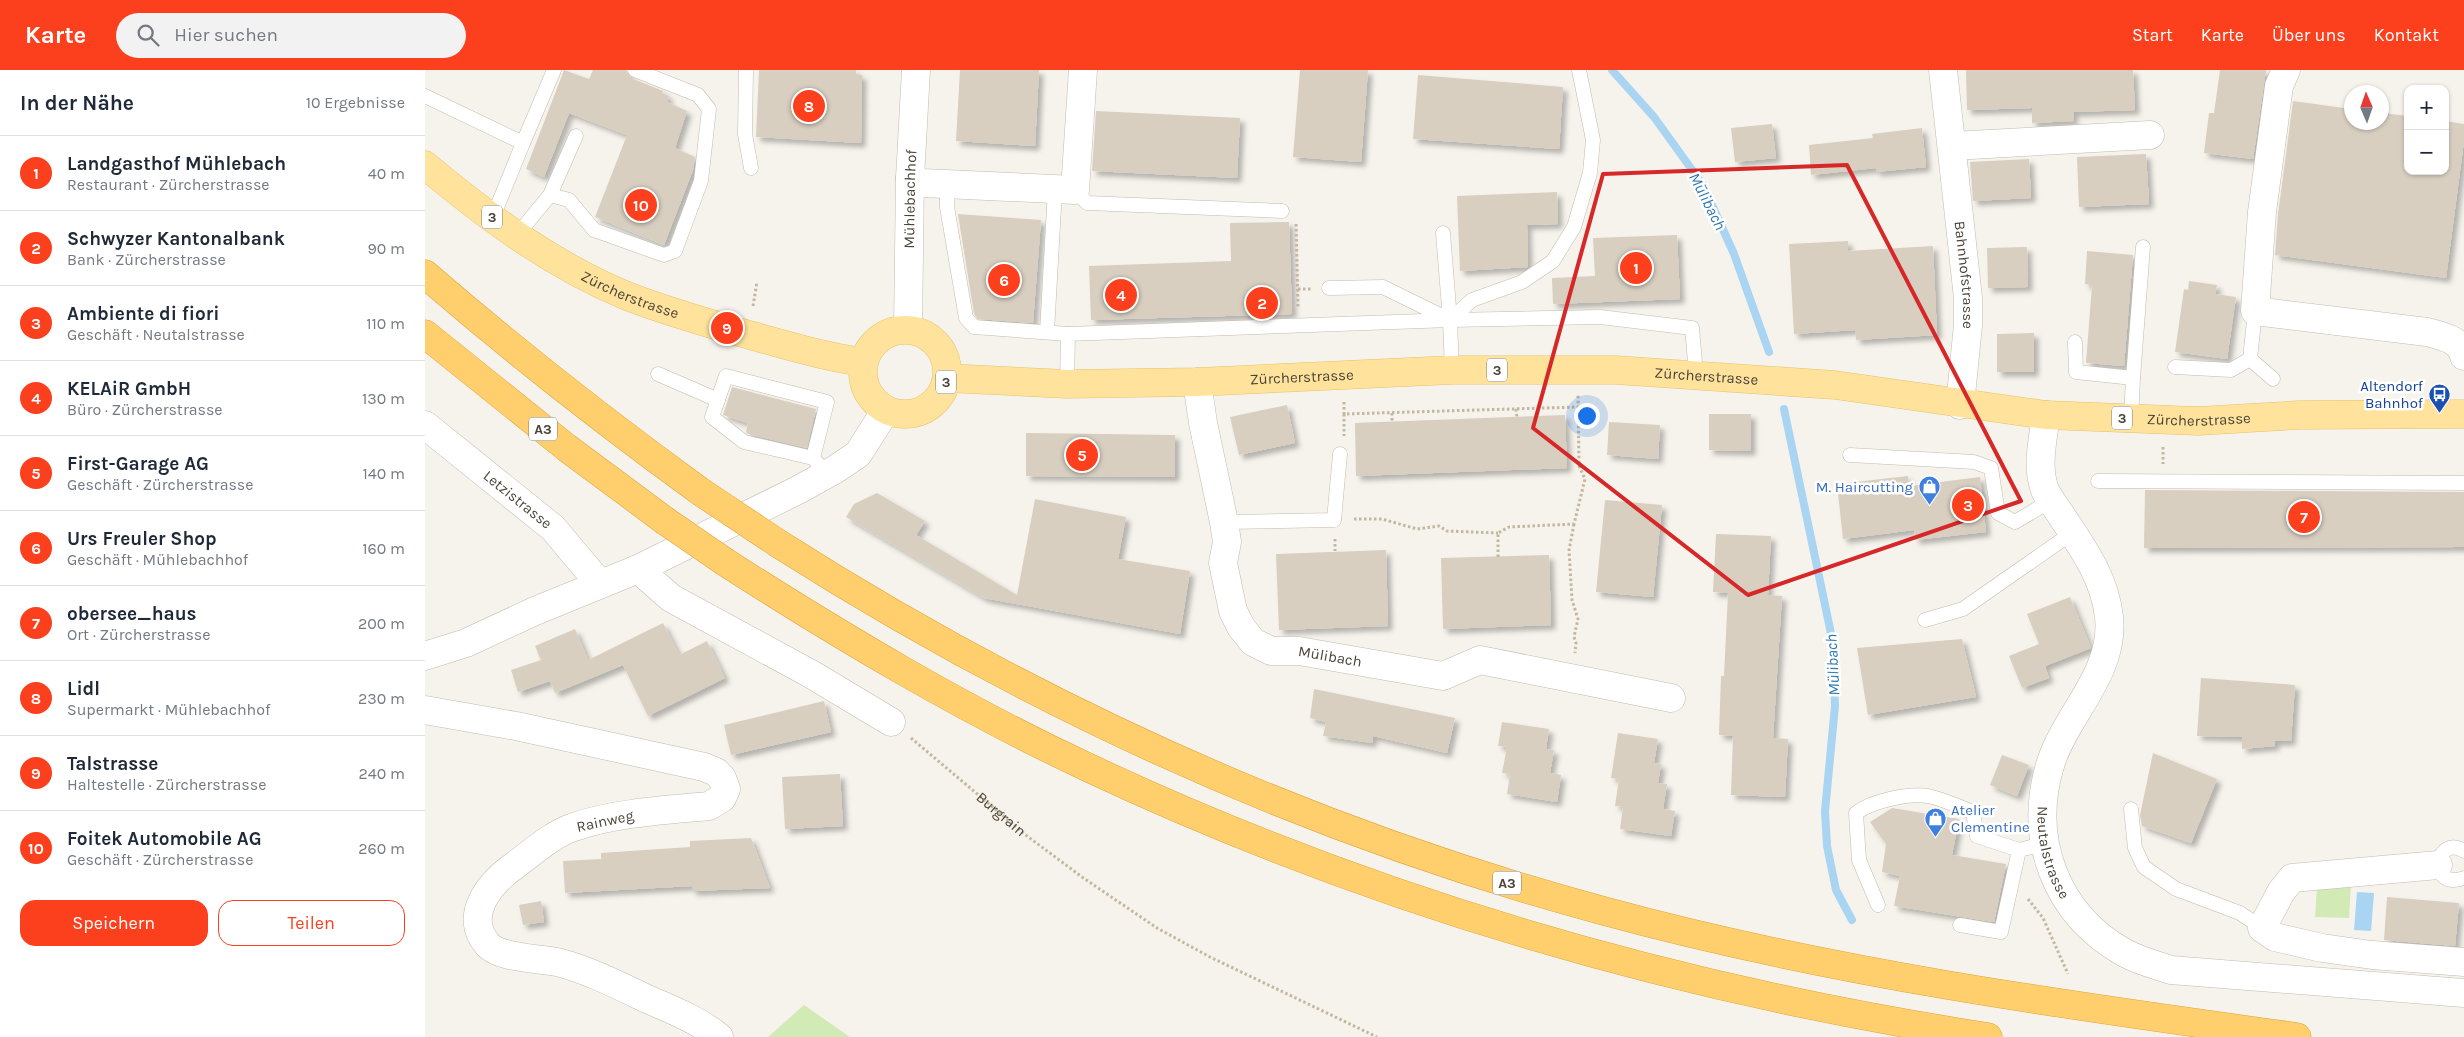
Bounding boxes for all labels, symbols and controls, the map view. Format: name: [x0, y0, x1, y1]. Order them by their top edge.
search box: [116, 13, 466, 58]
text: Karte: [25, 21, 86, 49]
icon: search: [134, 21, 162, 49]
text: Hier suchen: [174, 24, 278, 46]
text: Start: [2132, 24, 2173, 46]
text: Karte: [2201, 24, 2244, 46]
text: Über uns: [2272, 24, 2346, 46]
text: Kontakt: [2374, 24, 2439, 46]
north arrow: [2344, 85, 2389, 130]
map controls: [2404, 85, 2449, 175]
button: +: [2404, 85, 2449, 130]
pin: 8: [793, 87, 825, 125]
text: In der Nähe: [20, 91, 134, 115]
text: 10 Ergebnisse: [306, 93, 405, 112]
button: −: [2404, 130, 2449, 175]
street label: Mühlebachhof: [900, 148, 921, 249]
text: Landgasthof Mühlebach: [67, 153, 286, 175]
text: 1: [33, 164, 39, 183]
text: 40 m: [368, 164, 405, 183]
water label: Mülibach: [1685, 169, 1730, 233]
text: Restaurant · Zürcherstrasse: [67, 175, 270, 194]
pin: 10: [625, 186, 657, 224]
road number: 3: [482, 206, 502, 228]
street label: Bahnhofstrasse: [1951, 220, 1977, 330]
text: Schwyzer Kantonalbank: [67, 228, 285, 250]
text: 2: [31, 239, 41, 258]
text: 90 m: [367, 239, 405, 258]
pin: 1: [1620, 249, 1652, 287]
text: Bank · Zürcherstrasse: [67, 250, 226, 269]
pin: 6: [988, 261, 1020, 299]
street label: Zürcherstrasse: [578, 267, 681, 323]
pin: 4: [1105, 276, 1137, 314]
pin: 2: [1246, 284, 1278, 322]
text: Ambiente di fiori: [67, 303, 219, 325]
pin: 9: [711, 309, 743, 347]
text: 3: [31, 314, 41, 333]
text: 110 m: [366, 314, 405, 333]
text: Geschäft · Neutalstrasse: [67, 325, 245, 344]
road number: 3: [1487, 358, 1507, 382]
street label: Zürcherstrasse: [1654, 364, 1759, 389]
street label: Zürcherstrasse: [1249, 366, 1354, 389]
road number: 3: [936, 370, 956, 394]
place label: Altendorf Bahnhof: [2360, 377, 2424, 412]
text: KELAiR GmbH: [67, 378, 191, 400]
bus stop icon: Altendorf Bahnhof: [2427, 383, 2451, 414]
text: 4: [31, 389, 41, 408]
text: 130 m: [362, 389, 405, 408]
text: Büro · Zürcherstrasse: [67, 400, 223, 419]
your location: [1574, 403, 1600, 429]
road number: 3: [2112, 406, 2132, 429]
street label: Zürcherstrasse: [2146, 409, 2251, 430]
road number: A3: [529, 418, 557, 440]
pin: 5: [1066, 436, 1098, 474]
text: First-Garage AG: [67, 453, 209, 475]
text: 5: [31, 464, 41, 483]
text: 140 m: [363, 464, 405, 483]
street label: Letzistrasse: [480, 467, 556, 533]
text: Geschäft · Zürcherstrasse: [67, 475, 254, 494]
shop icon: M. Haircutting: [1917, 475, 1941, 506]
place label: M. Haircutting: [1816, 478, 1914, 496]
pin: 3: [1952, 486, 1984, 524]
pin: 7: [2288, 498, 2320, 536]
text: Urs Freuler Shop: [67, 528, 217, 550]
text: 6: [31, 539, 41, 558]
text: 160 m: [362, 539, 405, 558]
text: Geschäft · Mühlebachhof: [67, 550, 248, 569]
text: obersee_haus: [67, 603, 197, 625]
text: 7: [32, 614, 40, 633]
text: 200 m: [358, 614, 405, 633]
text: Ort · Zürcherstrasse: [67, 625, 210, 644]
water label: Mülibach: [1821, 634, 1844, 696]
street label: Mülibach: [1297, 642, 1363, 671]
text: Lidl: [67, 678, 100, 700]
text: 8: [31, 689, 41, 708]
text: 230 m: [358, 689, 405, 708]
text: Supermarkt · Mühlebachhof: [67, 700, 270, 719]
text: Talstrasse: [67, 753, 158, 775]
text: 9: [31, 764, 41, 783]
text: 240 m: [359, 764, 405, 783]
text: Haltestelle · Zürcherstrasse: [67, 775, 266, 794]
street label: Burgrain: [973, 788, 1030, 840]
place label: Atelier Clementine: [1951, 801, 2030, 836]
street label: Rainweg: [575, 806, 636, 836]
street label: Neutalstrasse: [2033, 806, 2074, 902]
shop icon: Atelier Clementine: [1923, 807, 1947, 838]
text: Foitek Automobile AG: [67, 828, 262, 850]
text: 10: [28, 839, 44, 858]
text: 260 m: [358, 839, 405, 858]
text: Geschäft · Zürcherstrasse: [67, 850, 254, 869]
road number: A3: [1493, 871, 1521, 894]
button: Speichern: [20, 900, 208, 946]
button: Teilen: [218, 900, 405, 946]

